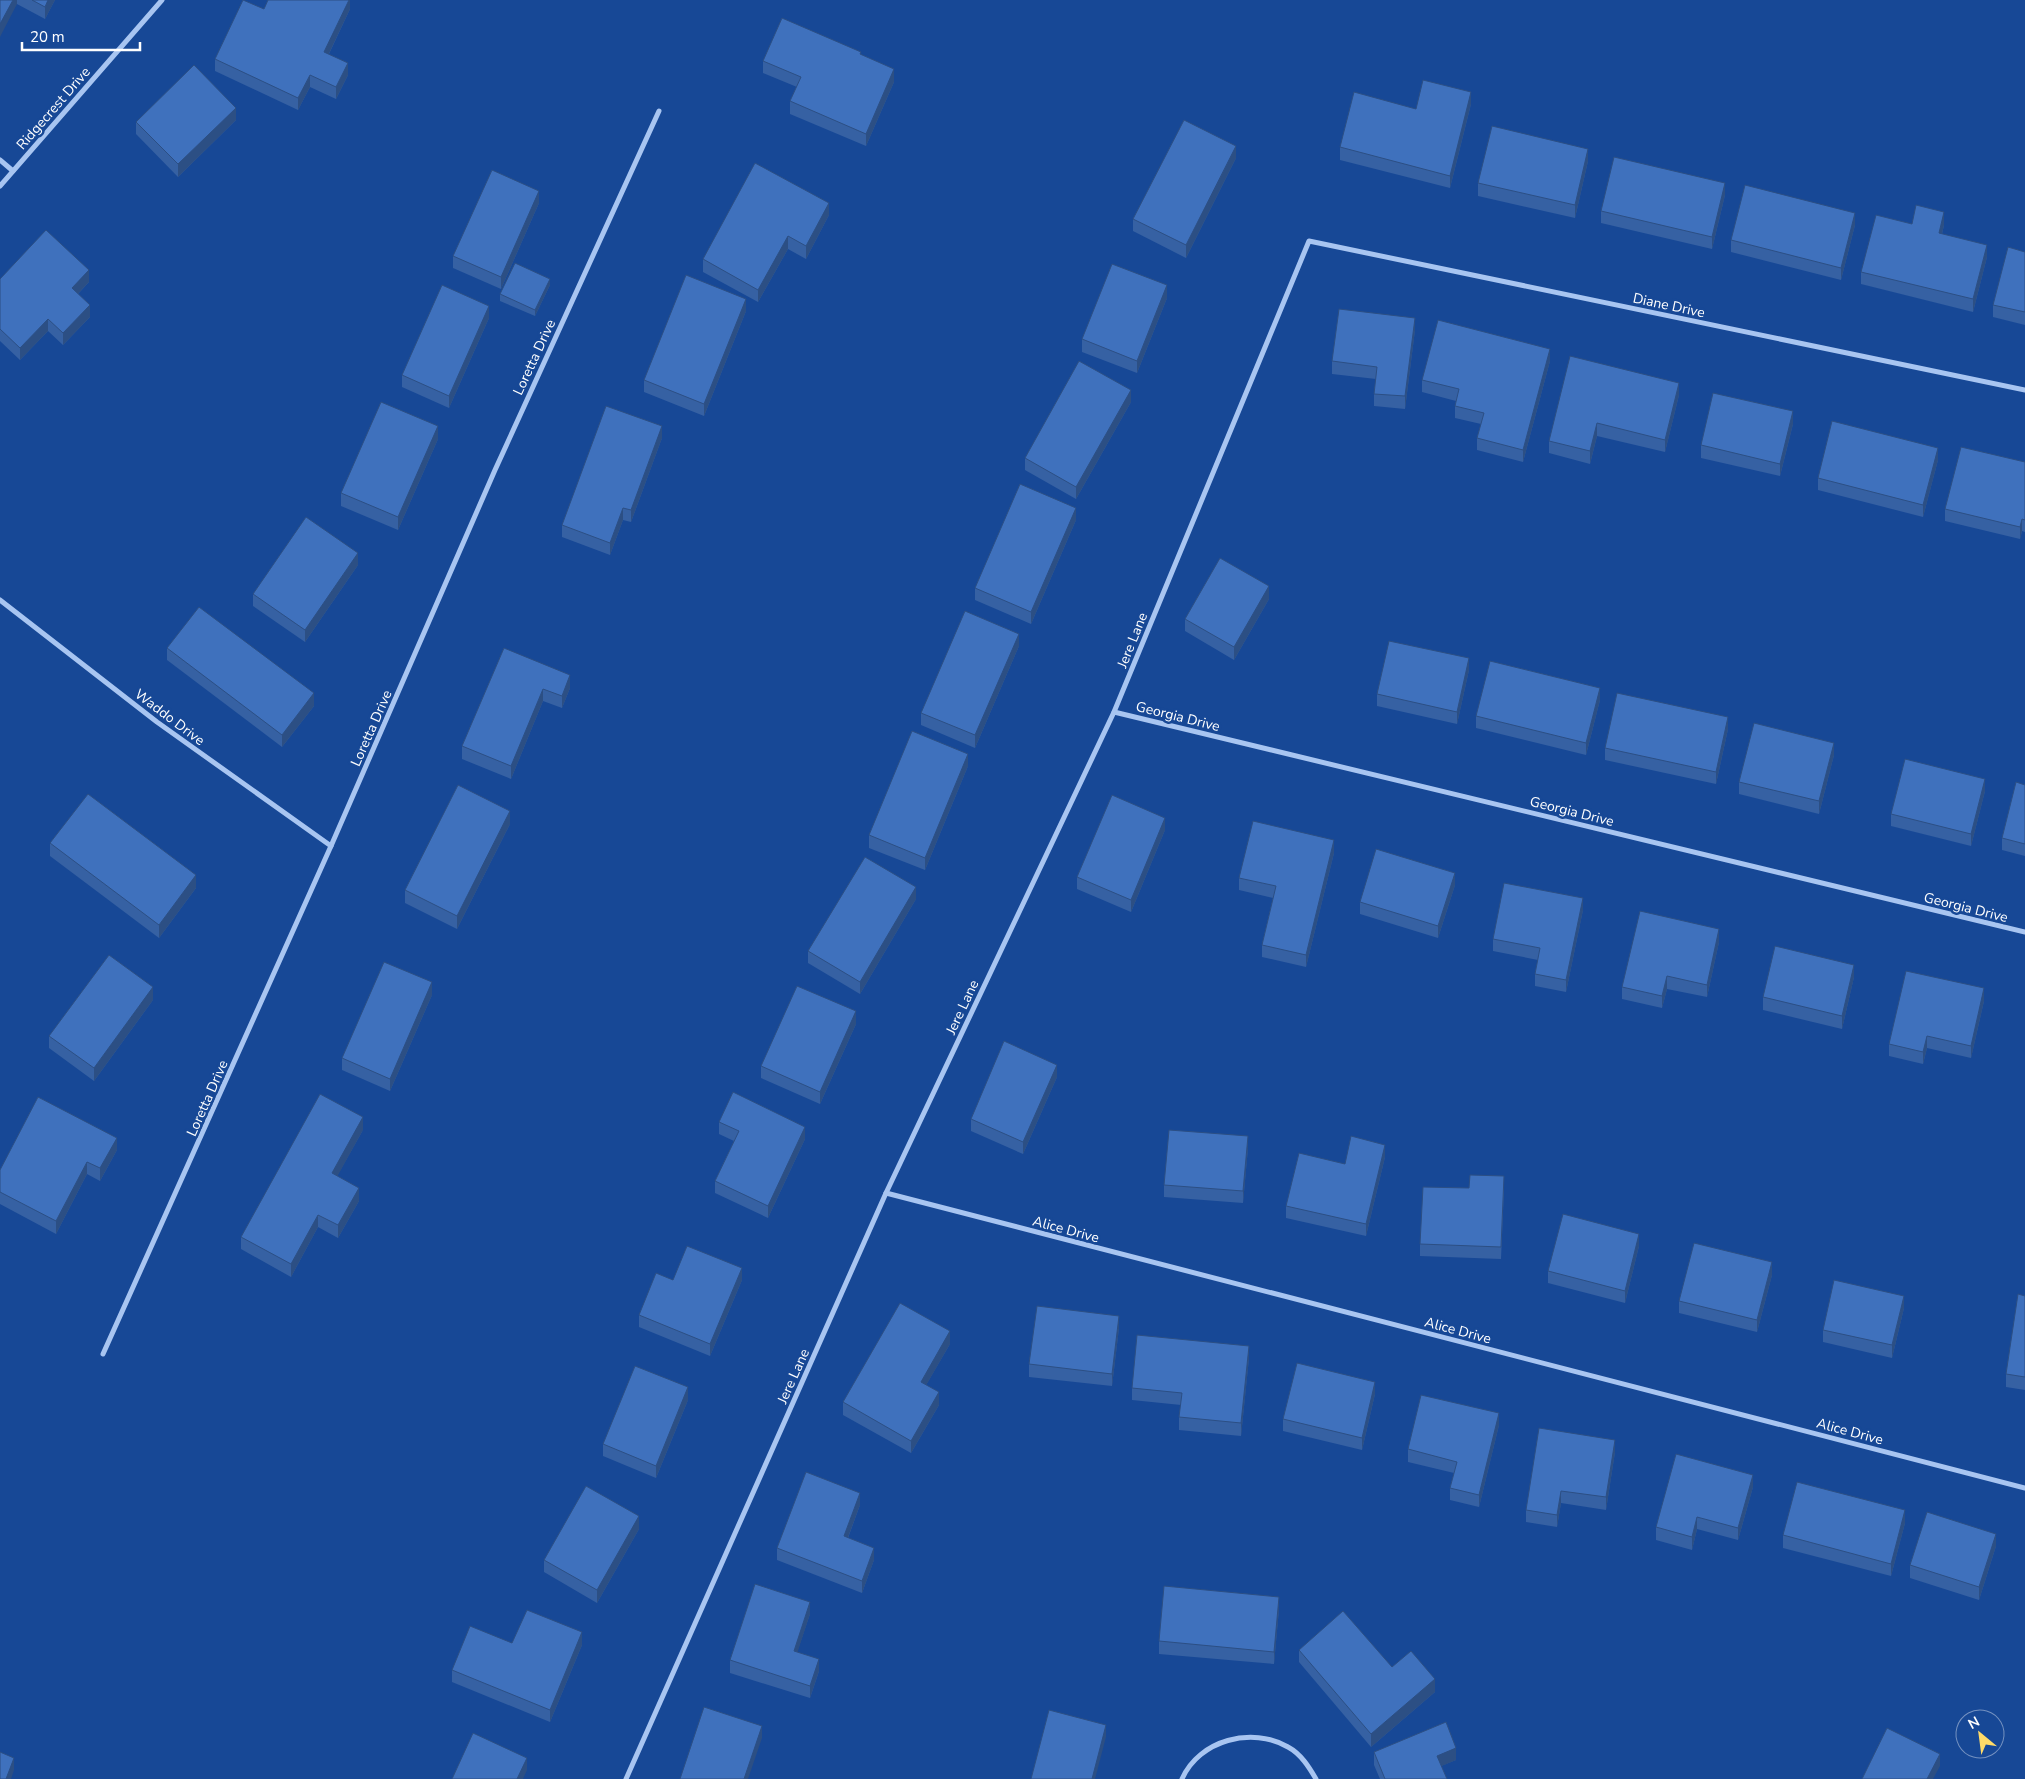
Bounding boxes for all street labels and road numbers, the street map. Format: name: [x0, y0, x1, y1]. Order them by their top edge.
street label: Ridgecrest Drive: [12, 63, 95, 154]
street label: Diane Drive: [1631, 289, 1707, 322]
street label: Loretta Drive: [509, 316, 560, 398]
street label: Jere Lane: [1112, 610, 1152, 672]
street label: Waddo Drive: [131, 685, 209, 750]
street label: Loretta Drive: [346, 687, 397, 769]
street label: Georgia Drive: [1134, 697, 1222, 736]
street label: Georgia Drive: [1528, 792, 1616, 831]
street label: Georgia Drive: [1922, 888, 2010, 927]
street label: Jere Lane: [941, 977, 983, 1039]
street label: Loretta Drive: [182, 1057, 233, 1139]
street label: Alice Drive: [1030, 1211, 1101, 1247]
street label: Alice Drive: [1422, 1312, 1493, 1348]
street label: Jere Lane: [772, 1346, 814, 1408]
street label: Alice Drive: [1814, 1413, 1885, 1449]

